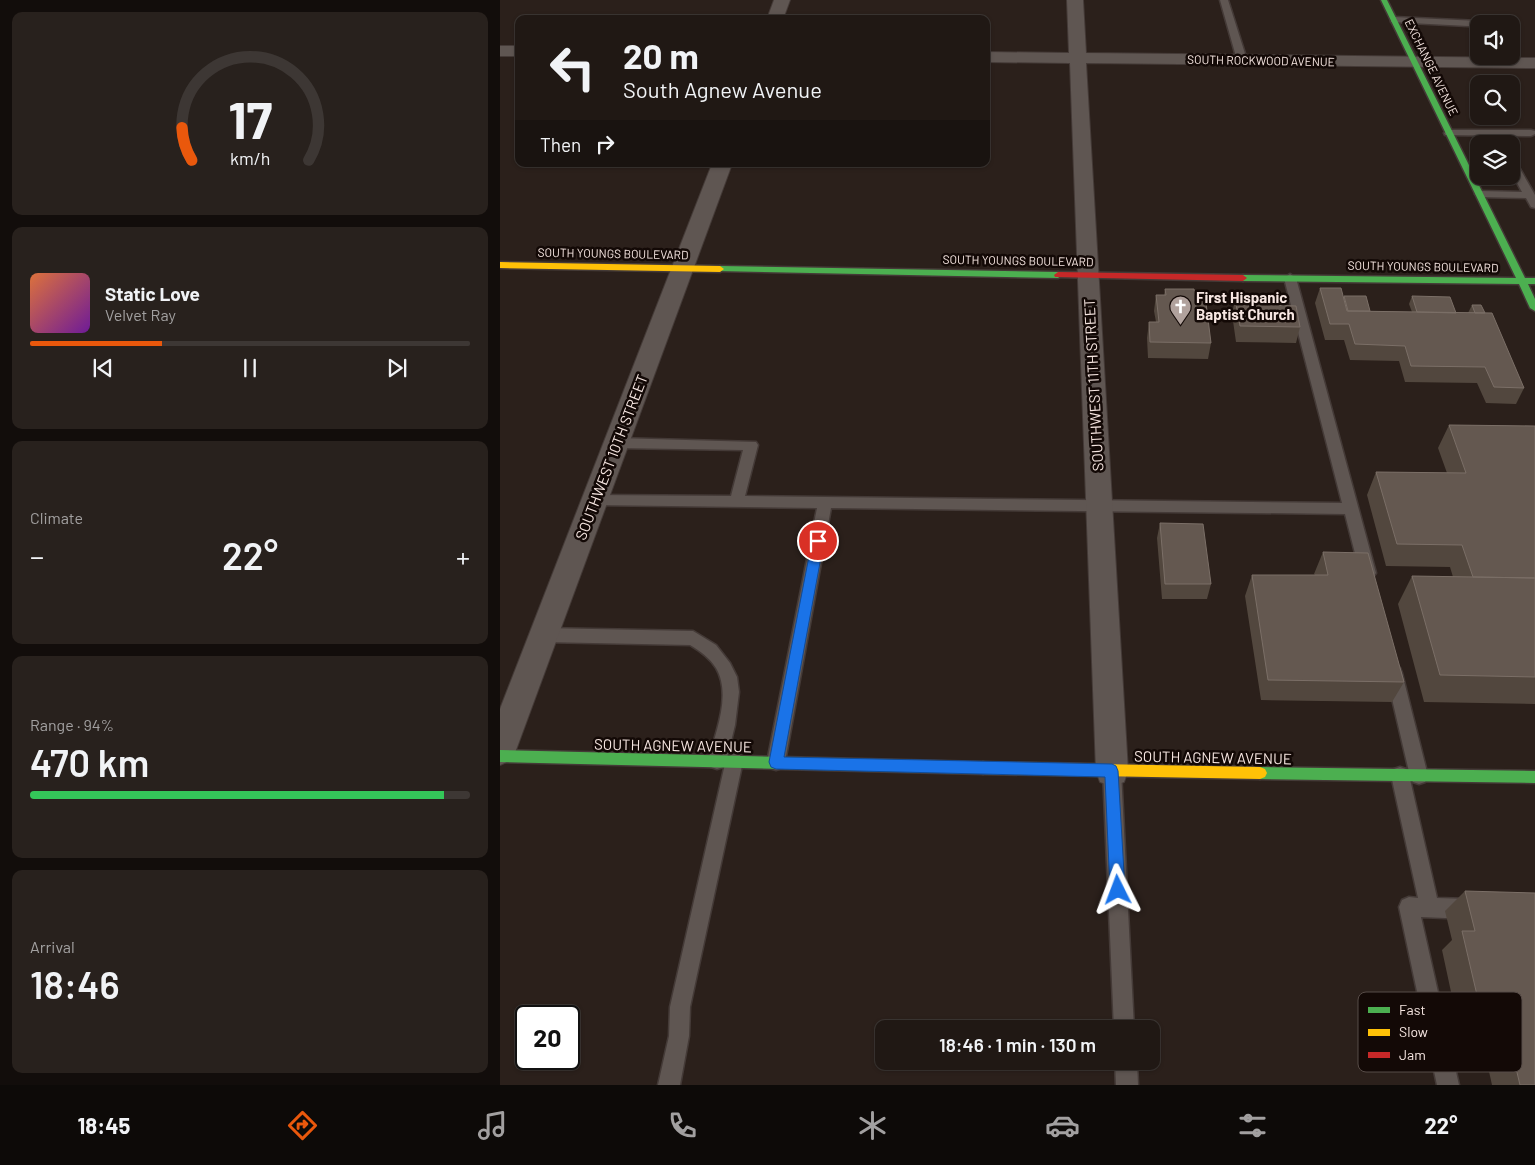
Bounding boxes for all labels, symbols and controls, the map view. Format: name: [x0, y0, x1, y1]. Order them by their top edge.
map controls: [1470, 15, 1520, 185]
button: sound: [1470, 15, 1520, 65]
street label: EXCHANGE AVENUE: [1403, 16, 1461, 118]
text: 20 m: [623, 34, 699, 76]
icon: left: [540, 35, 605, 100]
street label: SOUTH ROCKWOOD AVENUE: [1187, 52, 1335, 68]
button: search: [1470, 75, 1520, 125]
text: South Agnew Avenue: [623, 76, 822, 102]
text: 17: [228, 87, 272, 149]
icon: right: [591, 130, 619, 158]
text: Then: [540, 133, 581, 156]
button: layers: [1470, 135, 1520, 185]
text: km/h: [230, 147, 270, 169]
street label: SOUTH YOUNGS BOULEVARD: [537, 245, 689, 261]
street label: SOUTH YOUNGS BOULEVARD: [942, 252, 1094, 268]
street label: SOUTH YOUNGS BOULEVARD: [1347, 258, 1499, 274]
text: Static Love: [105, 282, 200, 305]
place label: First Hispanic Baptist Church: [1196, 288, 1295, 323]
church icon: First Hispanic Baptist Church: [1168, 294, 1192, 325]
street label: SOUTHWEST 11TH STREET: [1079, 298, 1107, 472]
text: Velvet Ray: [105, 305, 176, 324]
icon: previous: [89, 354, 117, 382]
icon: pause: [236, 354, 264, 382]
icon: next: [383, 354, 411, 382]
street label: SOUTHWEST 10TH STREET: [571, 372, 651, 542]
text: Climate: [30, 508, 83, 527]
pin: [797, 520, 839, 562]
icon: arrive: [804, 527, 832, 555]
text: 22°: [222, 532, 278, 578]
text: −: [30, 539, 44, 573]
text: +: [456, 539, 470, 573]
text: Range · 94%: [30, 715, 114, 734]
street label: SOUTH AGNEW AVENUE: [594, 735, 752, 755]
text: 470 km: [30, 739, 149, 785]
street label: SOUTH AGNEW AVENUE: [1134, 747, 1292, 767]
position arrow: [1091, 863, 1143, 915]
text: Arrival: [30, 937, 75, 956]
text: 18:46: [30, 961, 120, 1007]
legend: [1358, 992, 1522, 1072]
text: Fast: [1399, 1001, 1425, 1018]
speed limit sign: 20: [515, 1005, 580, 1070]
text: Slow: [1399, 1023, 1428, 1040]
text: 18:46 · 1 min · 130 m: [939, 1033, 1096, 1056]
text: Jam: [1399, 1046, 1426, 1063]
icon: directions: [285, 1108, 320, 1143]
icon: music: [475, 1108, 510, 1143]
icon: phone: [665, 1108, 700, 1143]
icon: climate: [855, 1108, 890, 1143]
icon: car: [1045, 1108, 1080, 1143]
icon: filters: [1235, 1108, 1270, 1143]
text: 18:45: [77, 1112, 130, 1138]
text: 22°: [1425, 1112, 1457, 1138]

